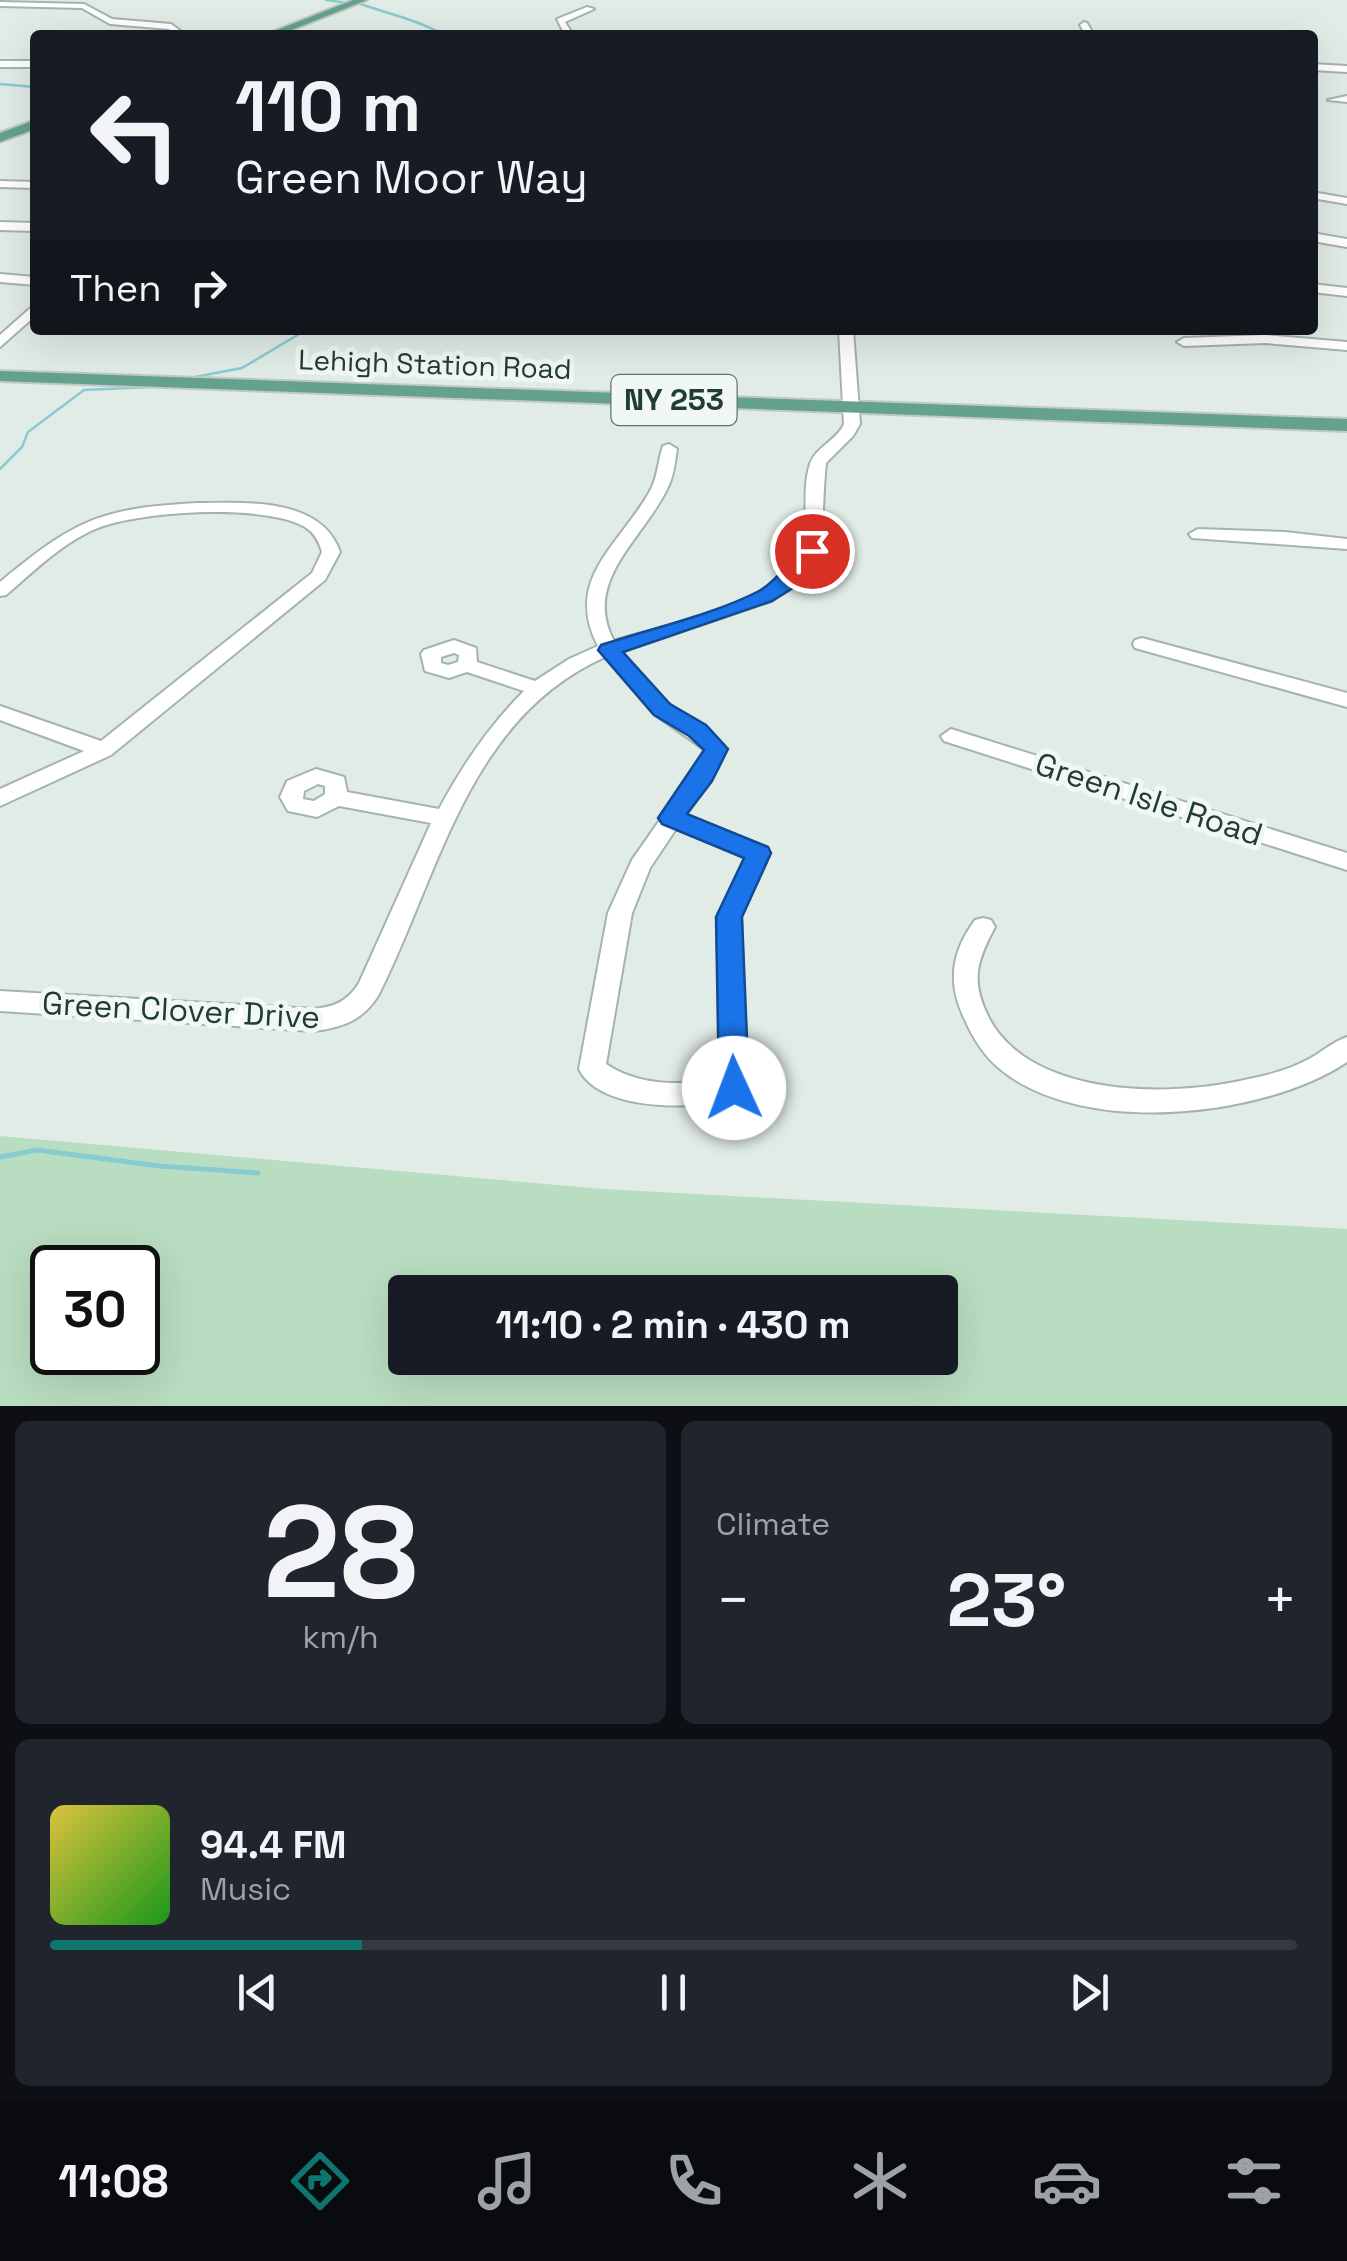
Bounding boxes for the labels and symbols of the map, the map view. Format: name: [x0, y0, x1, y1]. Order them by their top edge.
street label: Lehigh Station Road: [298, 341, 572, 387]
road number: NY 253: [612, 375, 736, 425]
pin: [770, 509, 855, 594]
street label: Green Isle Road: [1030, 743, 1268, 855]
street label: Green Clover Drive: [41, 983, 321, 1037]
position arrow: [682, 1036, 786, 1140]
speed limit sign: 30: [30, 1245, 160, 1375]

